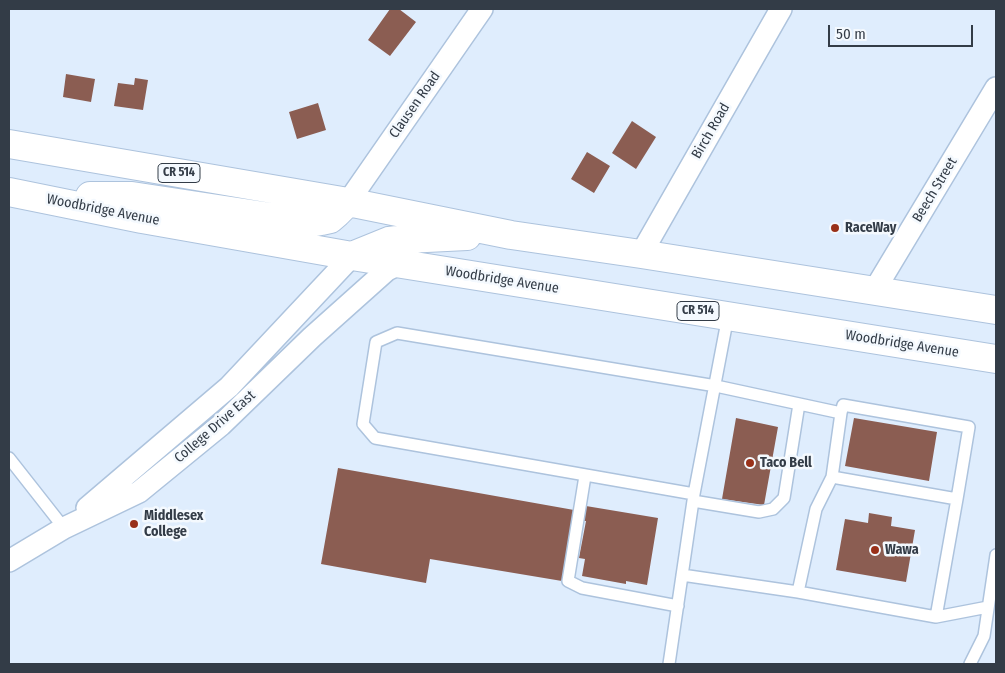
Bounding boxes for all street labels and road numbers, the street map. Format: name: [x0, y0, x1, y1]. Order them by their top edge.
street label: Clausen Road: [386, 68, 444, 142]
street label: Birch Road: [688, 100, 734, 162]
street label: Beech Street: [909, 155, 961, 225]
road number: CR 514: [158, 164, 200, 182]
street label: Woodbridge Avenue: [45, 191, 161, 229]
street label: Woodbridge Avenue: [444, 263, 560, 297]
road number: CR 514: [677, 302, 719, 321]
street label: Woodbridge Avenue: [844, 327, 960, 361]
street label: College Drive East: [171, 387, 259, 467]

